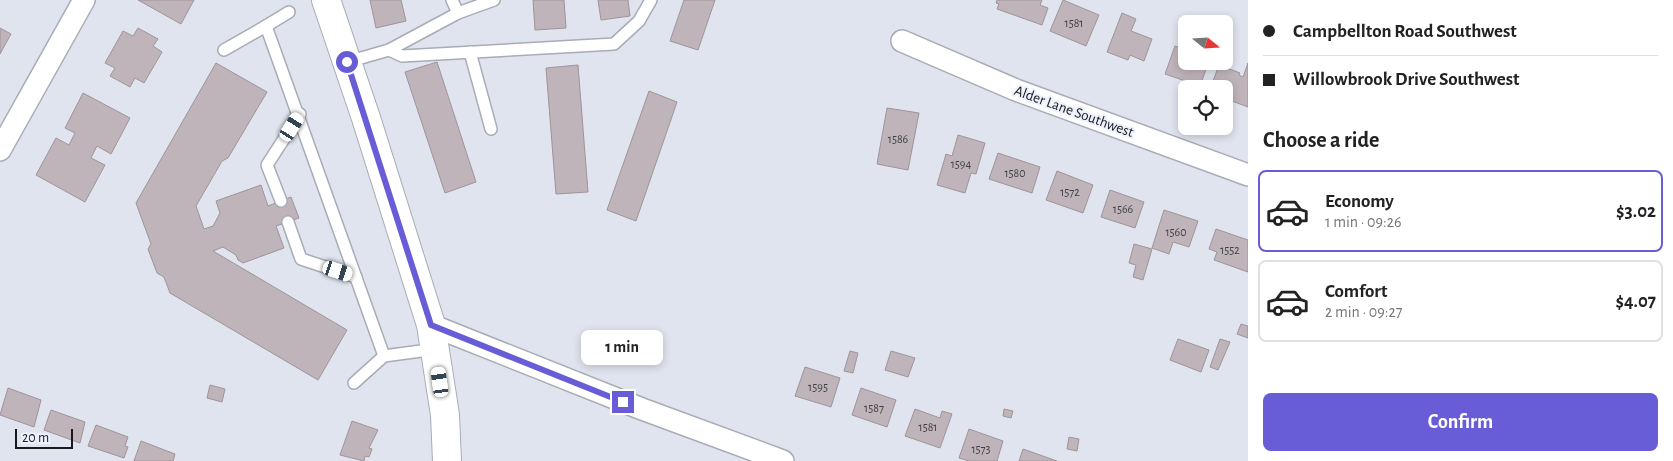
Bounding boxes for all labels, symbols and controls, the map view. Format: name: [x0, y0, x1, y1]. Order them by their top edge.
north arrow: [1178, 15, 1232, 70]
map controls: [1178, 15, 1233, 135]
house number: 1581: [1065, 17, 1083, 29]
text: Campbellton Road Southwest: [1293, 22, 1517, 41]
route start: [336, 51, 358, 73]
text: Willowbrook Drive Southwest: [1293, 70, 1519, 89]
button: locate: [1178, 80, 1233, 135]
street label: Alder Lane Southwest: [1012, 83, 1136, 140]
car: [277, 110, 306, 144]
text: Choose a ride: [1263, 129, 1379, 151]
house number: 1586: [888, 133, 909, 145]
house number: 1594: [951, 158, 972, 170]
house number: 1580: [1004, 167, 1026, 179]
house number: 1572: [1060, 186, 1080, 198]
icon: car: [1265, 189, 1310, 234]
text: Economy: [1325, 192, 1394, 211]
text: $3.02: [1616, 202, 1656, 221]
house number: 1566: [1113, 203, 1134, 215]
text: 1 min · 09:26: [1325, 214, 1401, 230]
house number: 1560: [1165, 226, 1187, 238]
house number: 1552: [1220, 244, 1240, 256]
car: [321, 259, 354, 283]
icon: car: [1265, 279, 1310, 324]
text: Comfort: [1325, 282, 1387, 301]
text: $4.07: [1615, 292, 1656, 311]
text: 2 min · 09:27: [1325, 304, 1402, 320]
callout: 1 min: [582, 330, 664, 364]
text: 1 min: [605, 339, 639, 355]
car: [430, 366, 449, 398]
house number: 1595: [808, 381, 828, 393]
route end: [612, 391, 634, 413]
button: Confirm: [1263, 393, 1658, 451]
house number: 1587: [864, 402, 884, 414]
house number: 1581: [919, 421, 937, 433]
scale bar: [15, 426, 72, 449]
text: 20 m: [22, 431, 49, 445]
house number: 1573: [971, 443, 991, 455]

